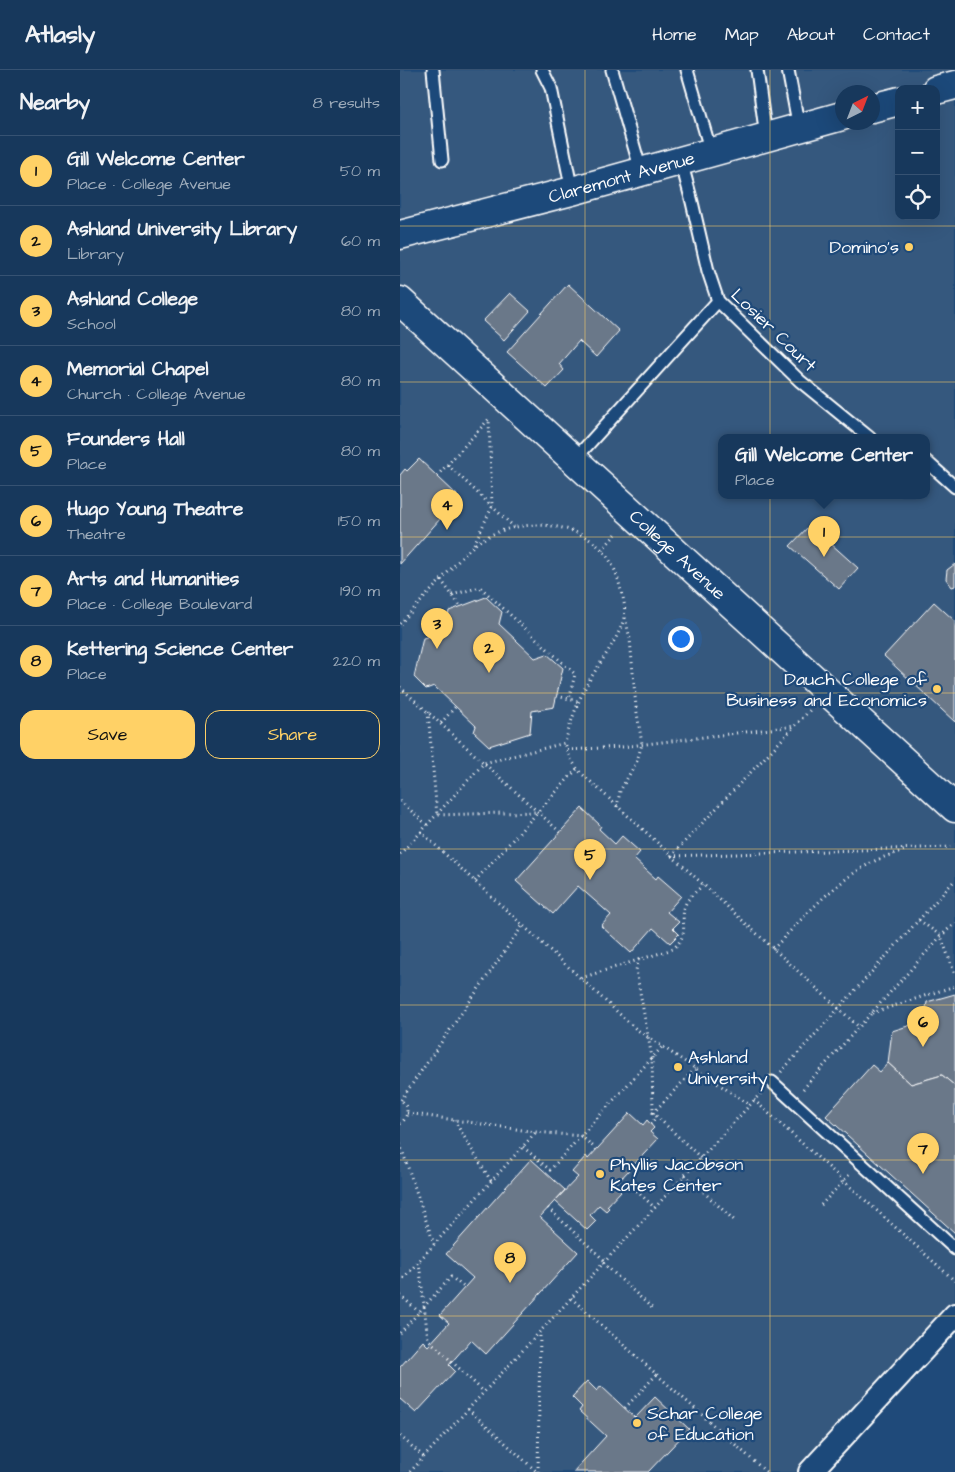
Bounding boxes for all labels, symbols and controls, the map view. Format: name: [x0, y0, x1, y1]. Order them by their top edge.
text: Atlasly: [25, 18, 95, 52]
text: Home: [652, 22, 697, 47]
text: Map: [725, 22, 759, 47]
text: About: [787, 22, 835, 47]
text: Contact: [863, 22, 930, 47]
north arrow: [835, 85, 880, 130]
map controls: [895, 85, 940, 220]
button: +: [895, 85, 940, 130]
text: Nearby: [20, 88, 90, 117]
text: 8 results: [313, 92, 380, 114]
button: −: [895, 130, 940, 175]
street label: Claremont Avenue: [546, 145, 698, 210]
text: Gill Welcome Center: [67, 146, 245, 173]
text: 1: [35, 160, 37, 182]
text: 50 m: [340, 160, 380, 182]
text: Place · College Avenue: [67, 173, 231, 195]
button: locate: [895, 175, 940, 220]
text: Ashland University Library: [67, 216, 297, 243]
text: 2: [31, 230, 41, 252]
text: 60 m: [341, 230, 380, 252]
place label: Domino's: [829, 235, 899, 260]
marker: Domino's: [903, 241, 915, 253]
text: Library: [67, 243, 124, 265]
street label: Losier Court: [725, 283, 823, 378]
text: Ashland College: [67, 286, 198, 313]
text: 3: [32, 300, 40, 322]
text: 80 m: [341, 300, 380, 322]
text: School: [67, 313, 116, 335]
text: Memorial Chapel: [67, 356, 208, 383]
text: 4: [31, 370, 41, 392]
text: 80 m: [341, 370, 380, 392]
text: Church · College Avenue: [67, 383, 246, 405]
text: Founders Hall: [67, 426, 185, 453]
popup: [718, 434, 930, 499]
text: 5: [30, 440, 42, 462]
text: 80 m: [341, 440, 380, 462]
text: Gill Welcome Center: [735, 442, 913, 469]
text: Place: [67, 453, 107, 475]
text: Place: [735, 469, 775, 491]
pin: 4: [431, 489, 463, 530]
text: Hugo Young Theatre: [67, 496, 243, 523]
street label: College Avenue: [623, 504, 731, 606]
text: 6: [31, 510, 41, 532]
text: 150 m: [338, 510, 380, 532]
pin: 1: [808, 516, 840, 557]
text: Theatre: [67, 523, 126, 545]
text: Arts and Humanities: [67, 566, 239, 593]
text: 7: [31, 580, 41, 602]
text: 190 m: [340, 580, 380, 602]
text: Place · College Boulevard: [67, 593, 252, 615]
pin: 3: [421, 608, 453, 649]
your location: [668, 626, 694, 652]
pin: 2: [473, 632, 505, 673]
text: Kettering Science Center: [67, 636, 293, 663]
text: 8: [31, 650, 41, 672]
text: 220 m: [333, 650, 380, 672]
text: Place: [67, 663, 107, 685]
place label: Dauch College of Business and Economics: [726, 667, 927, 713]
marker: Dauch College of Business and Economics: [931, 683, 943, 695]
button: Save: [20, 710, 195, 759]
button: Share: [205, 710, 380, 759]
pin: 5: [574, 839, 606, 880]
pin: 6: [907, 1006, 939, 1047]
place label: Ashland University: [688, 1045, 768, 1092]
marker: Ashland University: [672, 1061, 684, 1073]
pin: 7: [907, 1133, 939, 1174]
place label: Phyllis Jacobson Kates Center: [610, 1152, 743, 1198]
marker: Phyllis Jacobson Kates Center: [594, 1168, 606, 1180]
pin: 8: [494, 1242, 526, 1283]
place label: Schar College of Education: [647, 1401, 763, 1447]
marker: Schar College of Education: [631, 1417, 643, 1429]

